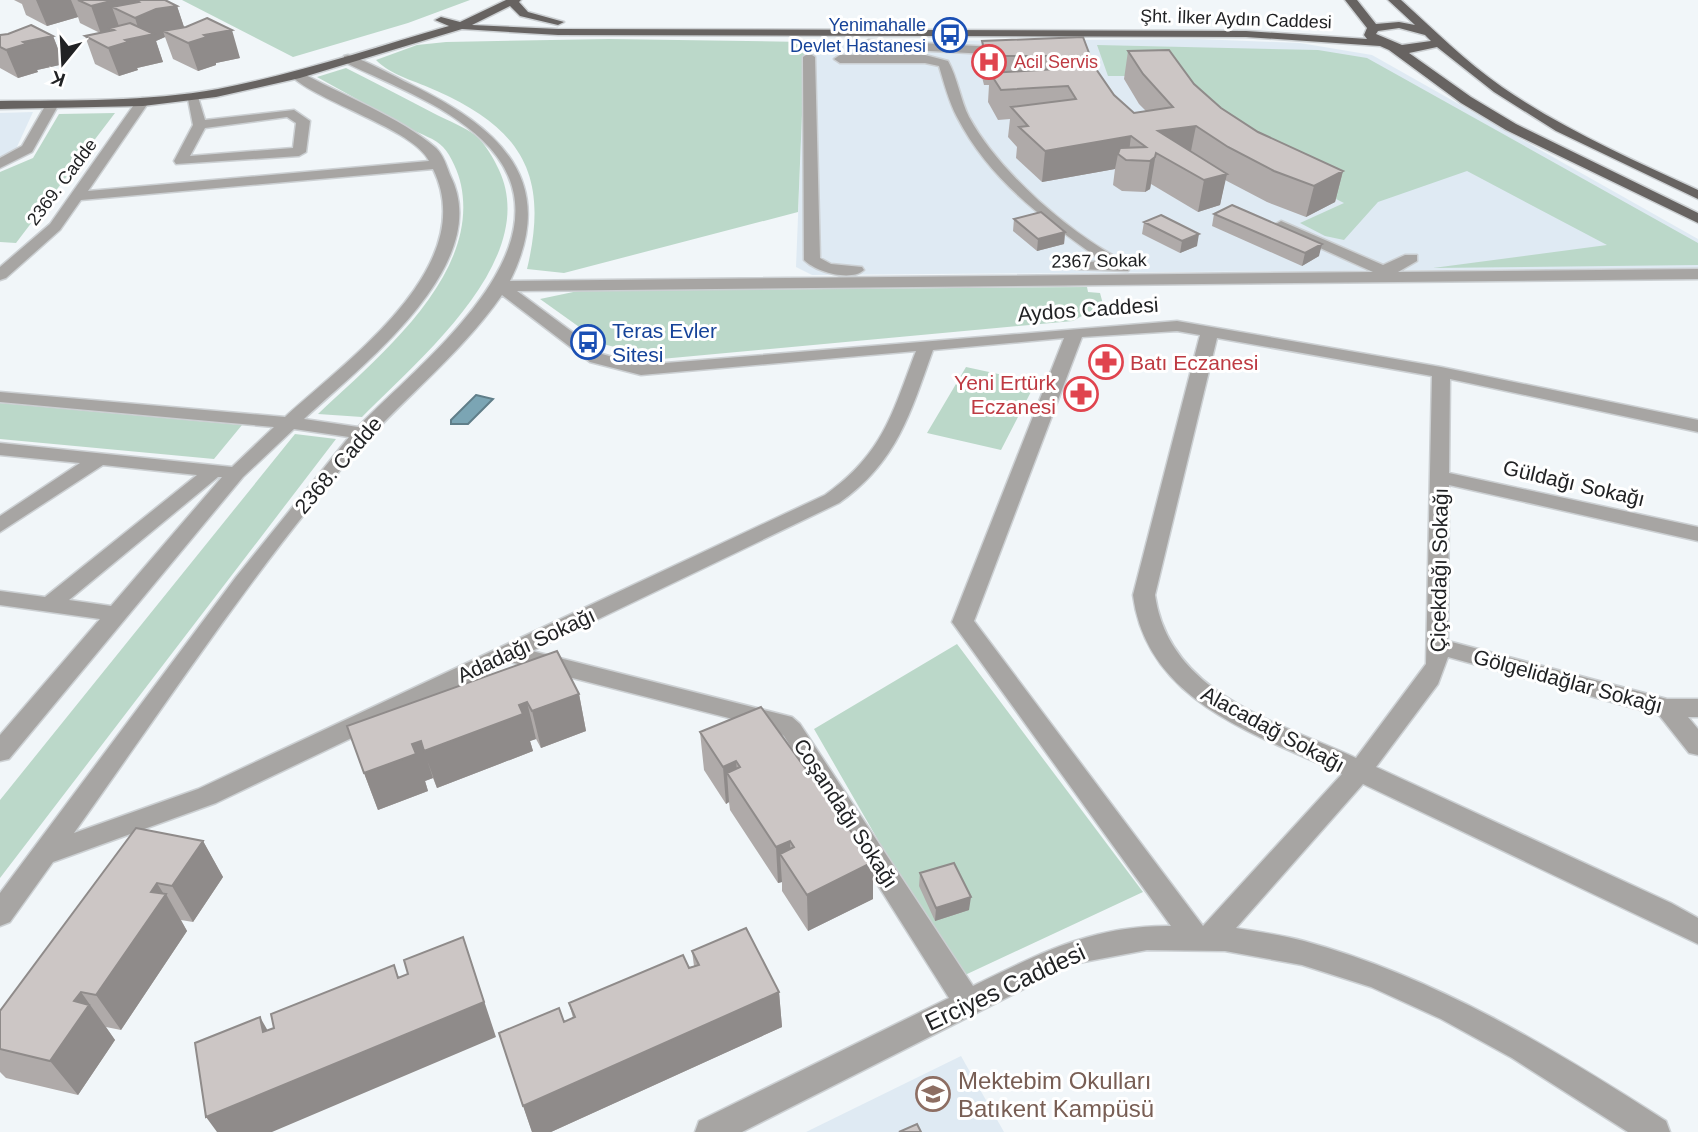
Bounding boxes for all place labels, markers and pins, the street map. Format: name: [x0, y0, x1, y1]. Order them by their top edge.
place label: Yenimahalle Devlet Hastanesi: [790, 15, 926, 56]
bus stop icon: Yenimahalle Devlet Hastanesi: [931, 16, 969, 54]
hospital icon: Acil Servis: [970, 43, 1008, 81]
place label: Acil Servis: [1014, 52, 1098, 72]
place label: Teras Evler Sitesi: [612, 319, 717, 366]
bus stop icon: Teras Evler Sitesi: [569, 323, 607, 361]
pharmacy icon: Batı Eczanesi: [1087, 343, 1125, 381]
place label: Batı Eczanesi: [1130, 351, 1258, 374]
place label: Yeni Ertürk Eczanesi: [954, 371, 1056, 418]
pharmacy icon: Yeni Ertürk Eczanesi: [1062, 375, 1100, 413]
place label: Mektebim Okulları Batıkent Kampüsü: [958, 1067, 1154, 1122]
school or university icon: Mektebim Okulları Batıkent Kampüsü: [914, 1075, 952, 1113]

